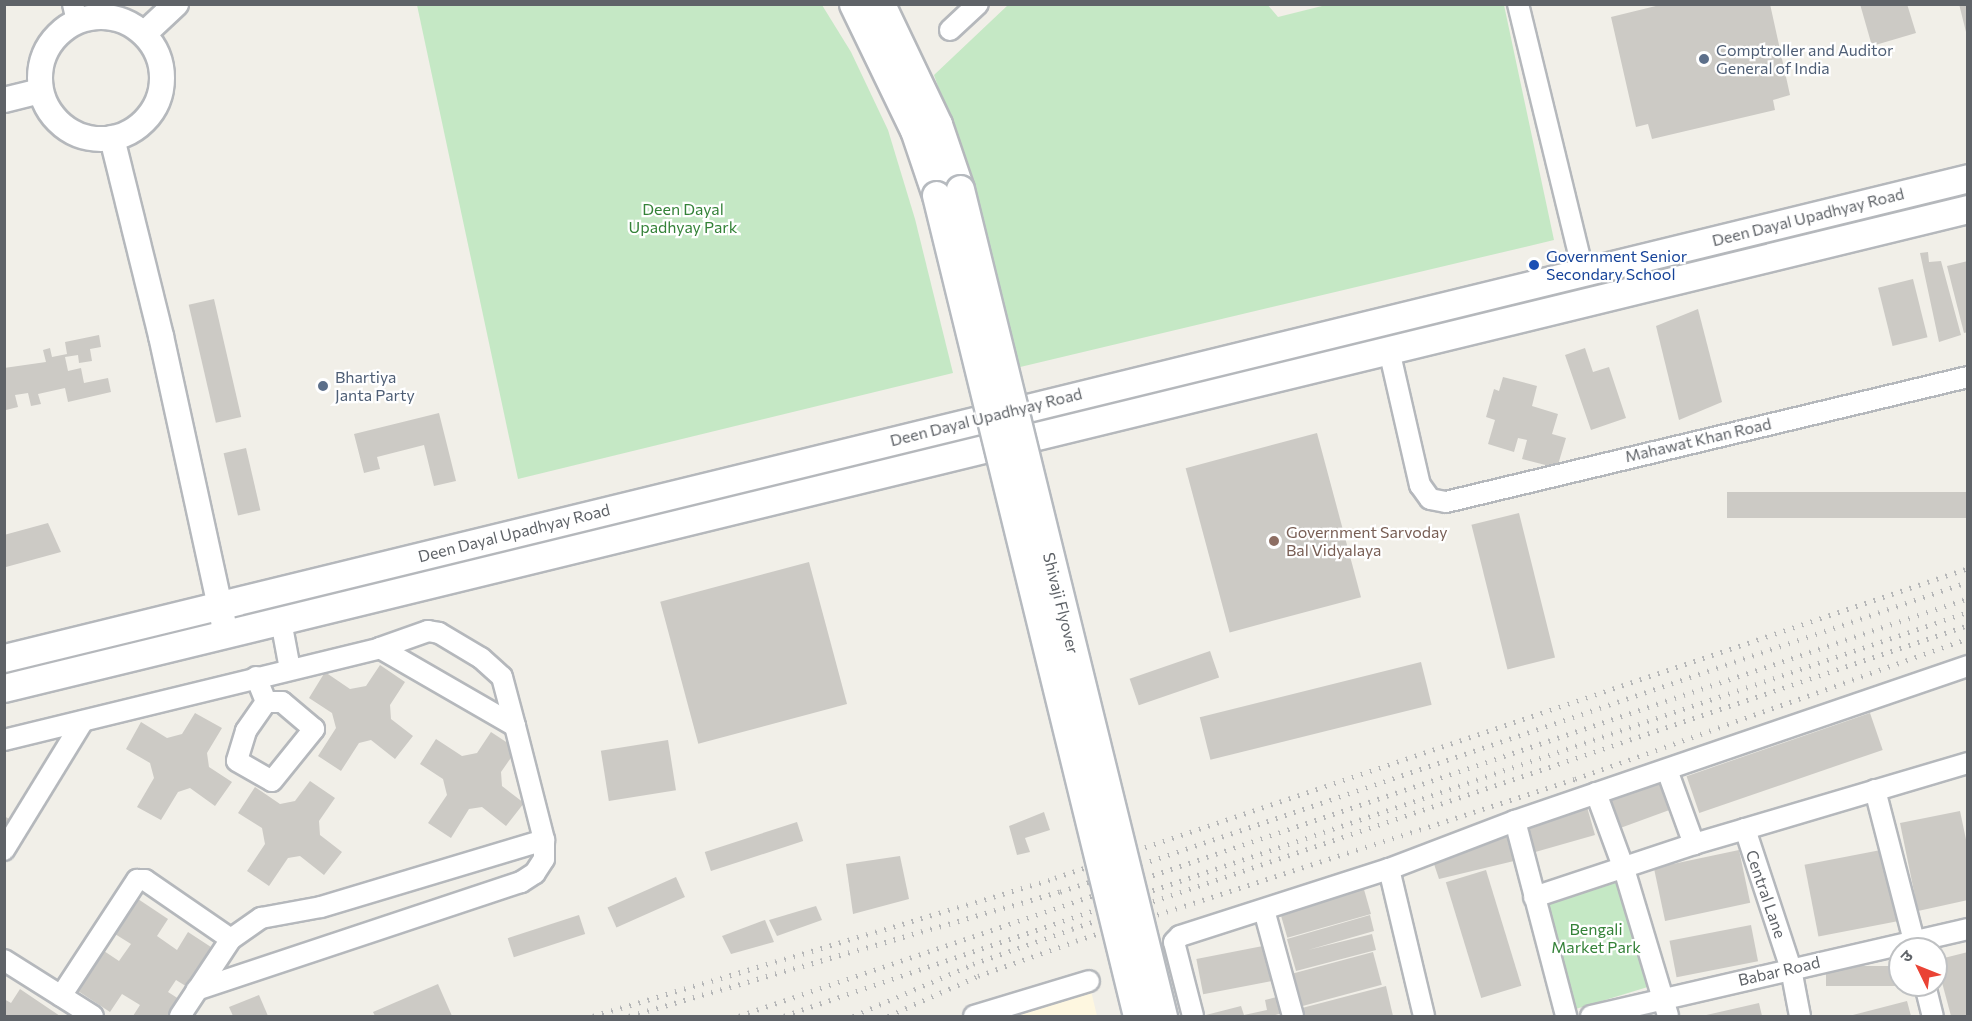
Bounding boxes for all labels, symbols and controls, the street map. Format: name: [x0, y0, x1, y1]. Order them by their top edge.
place label: Comptroller and Auditor General of India: [1716, 40, 1893, 78]
marker: Comptroller and Auditor General of India: [1697, 52, 1711, 66]
street label: Deen Dayal Upadhyay Road: [1710, 184, 1906, 250]
park label: Deen Dayal Upadhyay Park: [629, 199, 737, 237]
place label: Government Senior Secondary School: [1546, 246, 1687, 284]
marker: Government Senior Secondary School: [1527, 258, 1541, 272]
place label: Bhartiya Janta Party: [335, 367, 415, 405]
marker: Bhartiya Janta Party: [316, 379, 330, 393]
street label: Deen Dayal Upadhyay Road: [888, 384, 1084, 450]
street label: Mahawat Khan Road: [1623, 414, 1773, 466]
street label: Deen Dayal Upadhyay Road: [416, 500, 612, 566]
place label: Government Sarvoday Bal Vidyalaya: [1286, 522, 1447, 560]
marker: Government Sarvoday Bal Vidyalaya: [1267, 534, 1281, 548]
street label: Shivaji Flyover: [1039, 550, 1083, 656]
street label: Central Lane: [1742, 847, 1790, 941]
park label: Bengali Market Park: [1551, 919, 1641, 957]
north arrow: [1888, 937, 1948, 997]
text: उ: [1896, 946, 1916, 966]
street label: Babar Road: [1736, 952, 1822, 990]

